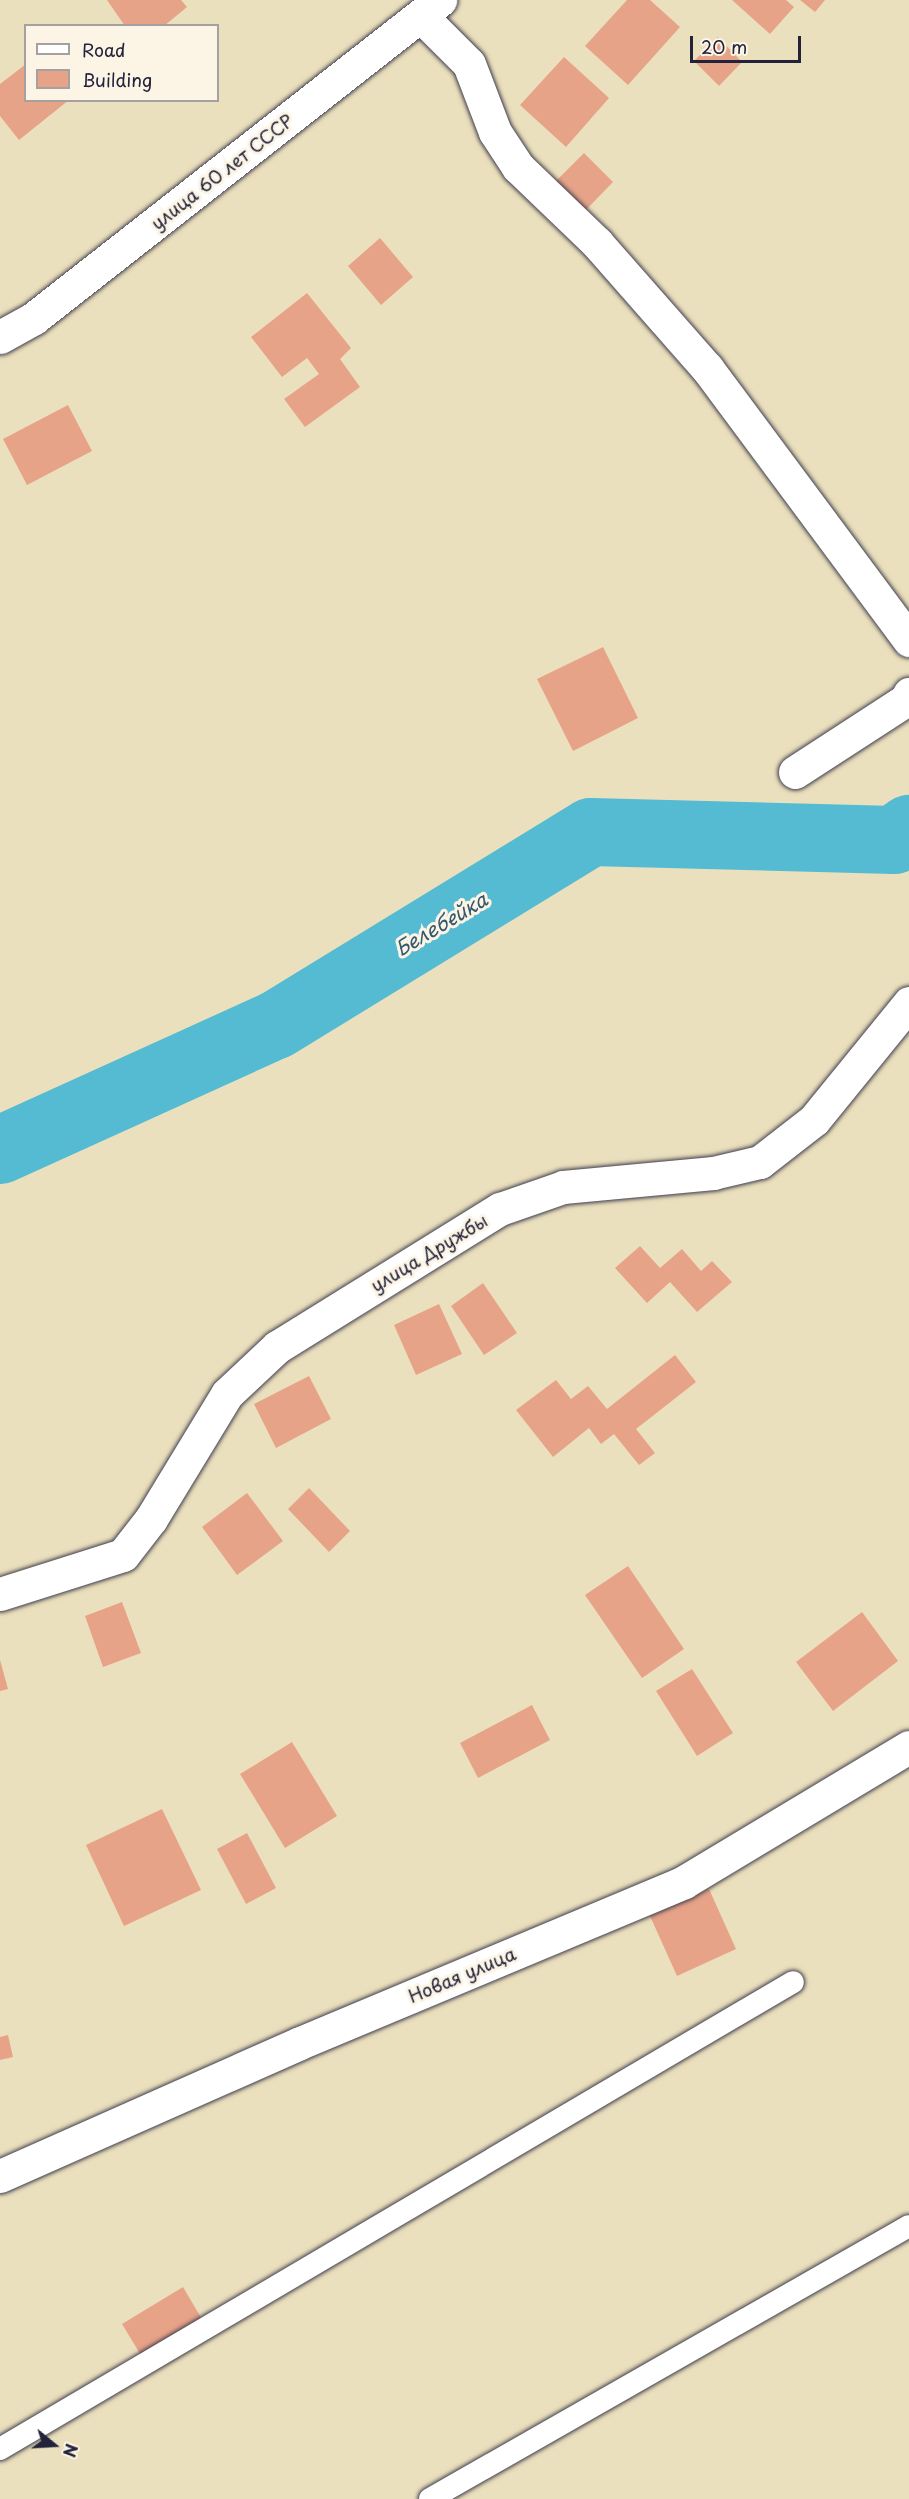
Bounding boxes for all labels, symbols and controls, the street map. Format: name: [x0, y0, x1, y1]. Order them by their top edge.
legend: [24, 24, 219, 102]
scale bar: [693, 24, 804, 62]
text: 20 m: [701, 33, 747, 60]
text: Road: [82, 36, 126, 63]
text: Building: [82, 66, 152, 93]
street label: улица 60 лет СССР: [146, 109, 298, 235]
water label: Белебейка: [390, 887, 492, 961]
street label: улица Дружбы: [366, 1209, 492, 1297]
street label: Новая улица: [405, 1943, 519, 2007]
north arrow: [24, 2415, 84, 2475]
text: N: [58, 2441, 84, 2460]

